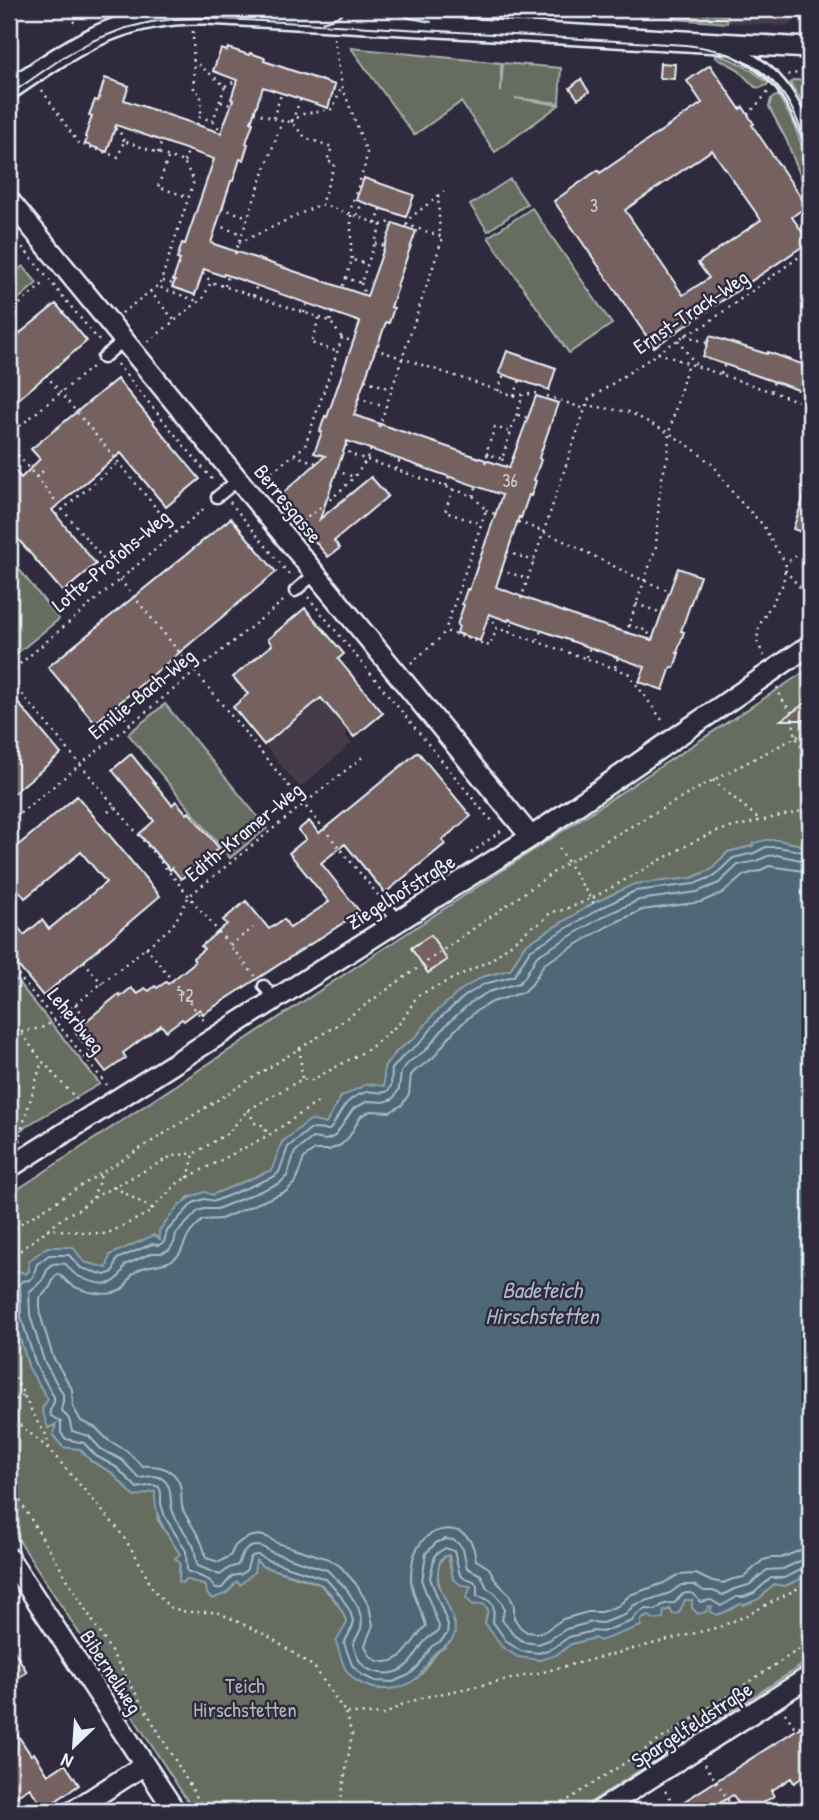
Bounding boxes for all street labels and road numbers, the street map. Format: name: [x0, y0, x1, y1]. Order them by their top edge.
street label: Ernst-Track-Weg: [628, 262, 754, 361]
street label: Berresgasse: [248, 458, 329, 549]
street label: Lotte-Profohs-Weg: [45, 503, 176, 619]
street label: Emilie-Bach-Weg: [82, 641, 201, 746]
street label: Edith-Kramer-Weg: [179, 775, 309, 888]
street label: Ziegelhofstraße: [341, 847, 461, 936]
street label: Leherbweg: [41, 981, 112, 1060]
street label: Bibernellweg: [73, 1624, 149, 1719]
street label: Spargelfeldstraße: [626, 1675, 758, 1775]

